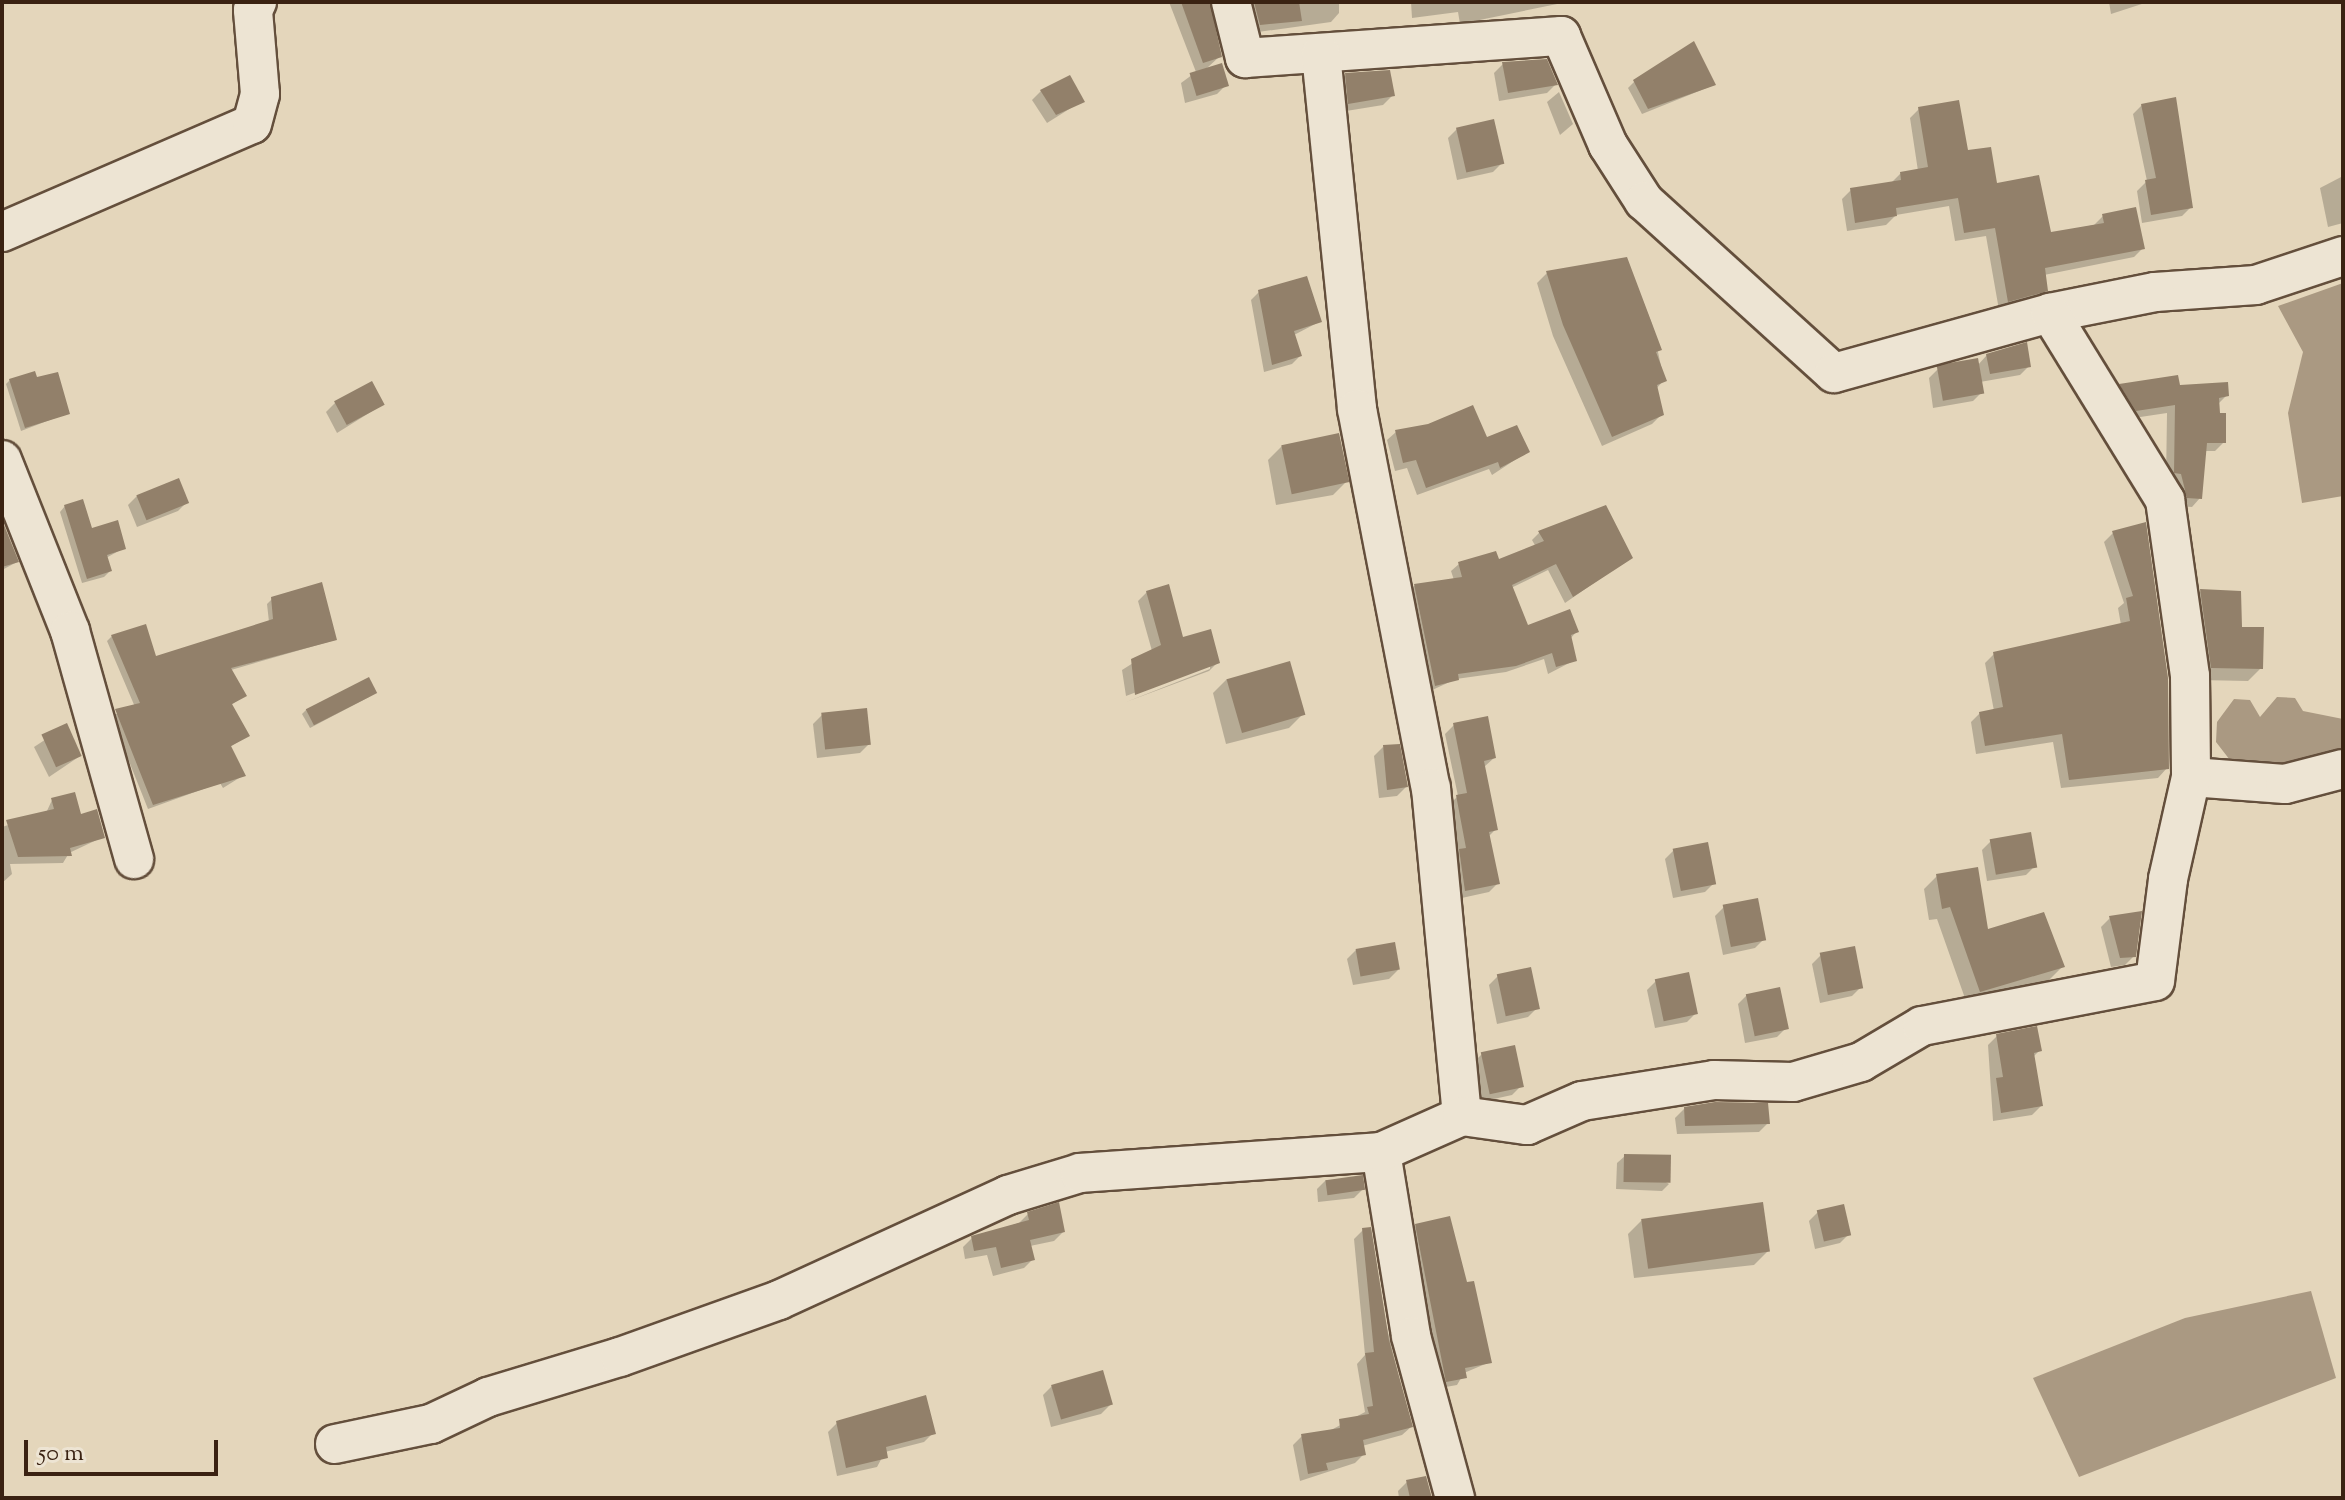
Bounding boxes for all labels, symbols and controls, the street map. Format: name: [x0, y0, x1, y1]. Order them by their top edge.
scale bar: [28, 1424, 222, 1474]
text: 50 m: [38, 1437, 84, 1471]

